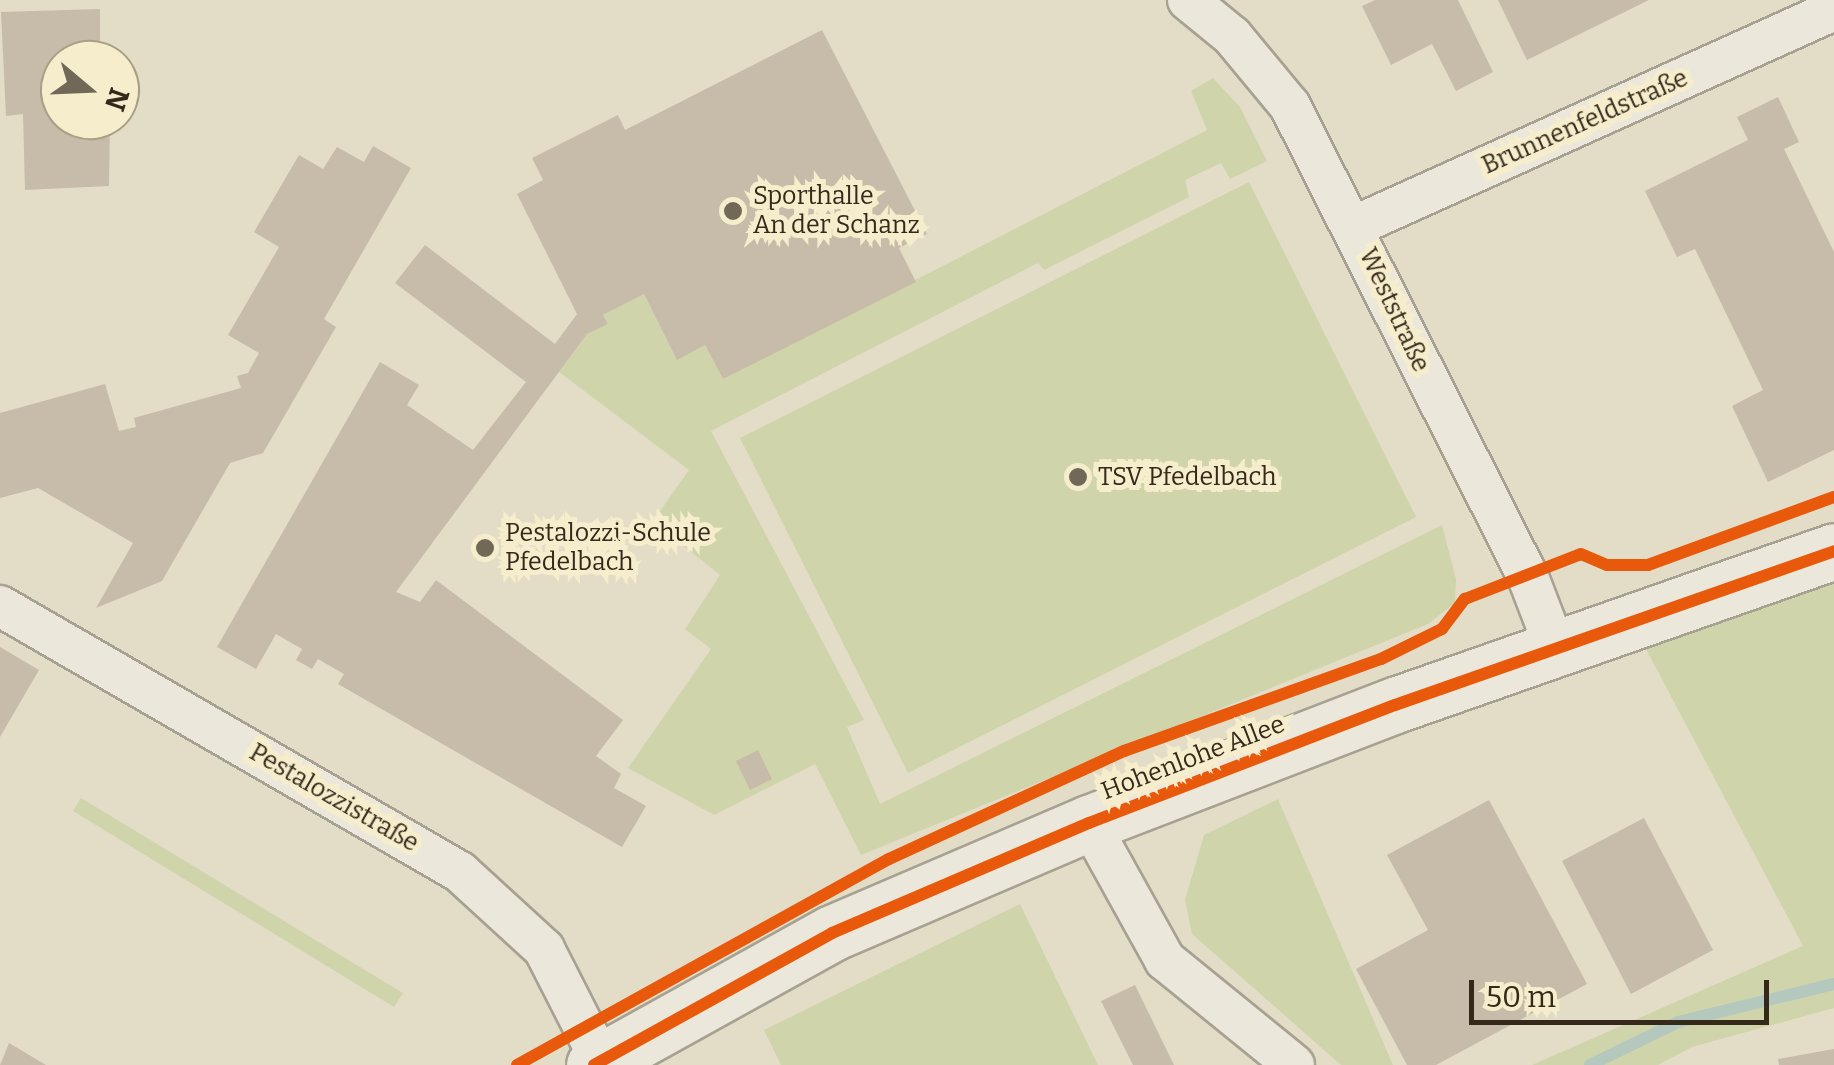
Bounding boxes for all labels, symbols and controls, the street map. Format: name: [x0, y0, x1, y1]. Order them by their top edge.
north arrow: [40, 40, 140, 140]
street label: Brunnenfeldstraße: [1478, 63, 1692, 181]
text: N: [98, 84, 136, 115]
place label: Sporthalle An der Schanz: [753, 182, 920, 241]
marker: Sporthalle An der Schanz: [722, 200, 744, 222]
street label: Weststraße: [1352, 243, 1436, 377]
place label: TSV Pfedelbach: [1098, 462, 1276, 492]
marker: TSV Pfedelbach: [1067, 466, 1089, 488]
place label: Pestalozzi-Schule Pfedelbach: [505, 519, 711, 578]
marker: Pestalozzi-Schule Pfedelbach: [474, 537, 496, 559]
street label: Hohenlohe Allee: [1097, 709, 1289, 807]
street label: Pestalozzistraße: [244, 737, 424, 859]
scale bar: [1474, 960, 1774, 1022]
text: 50 m: [1486, 979, 1556, 1015]

